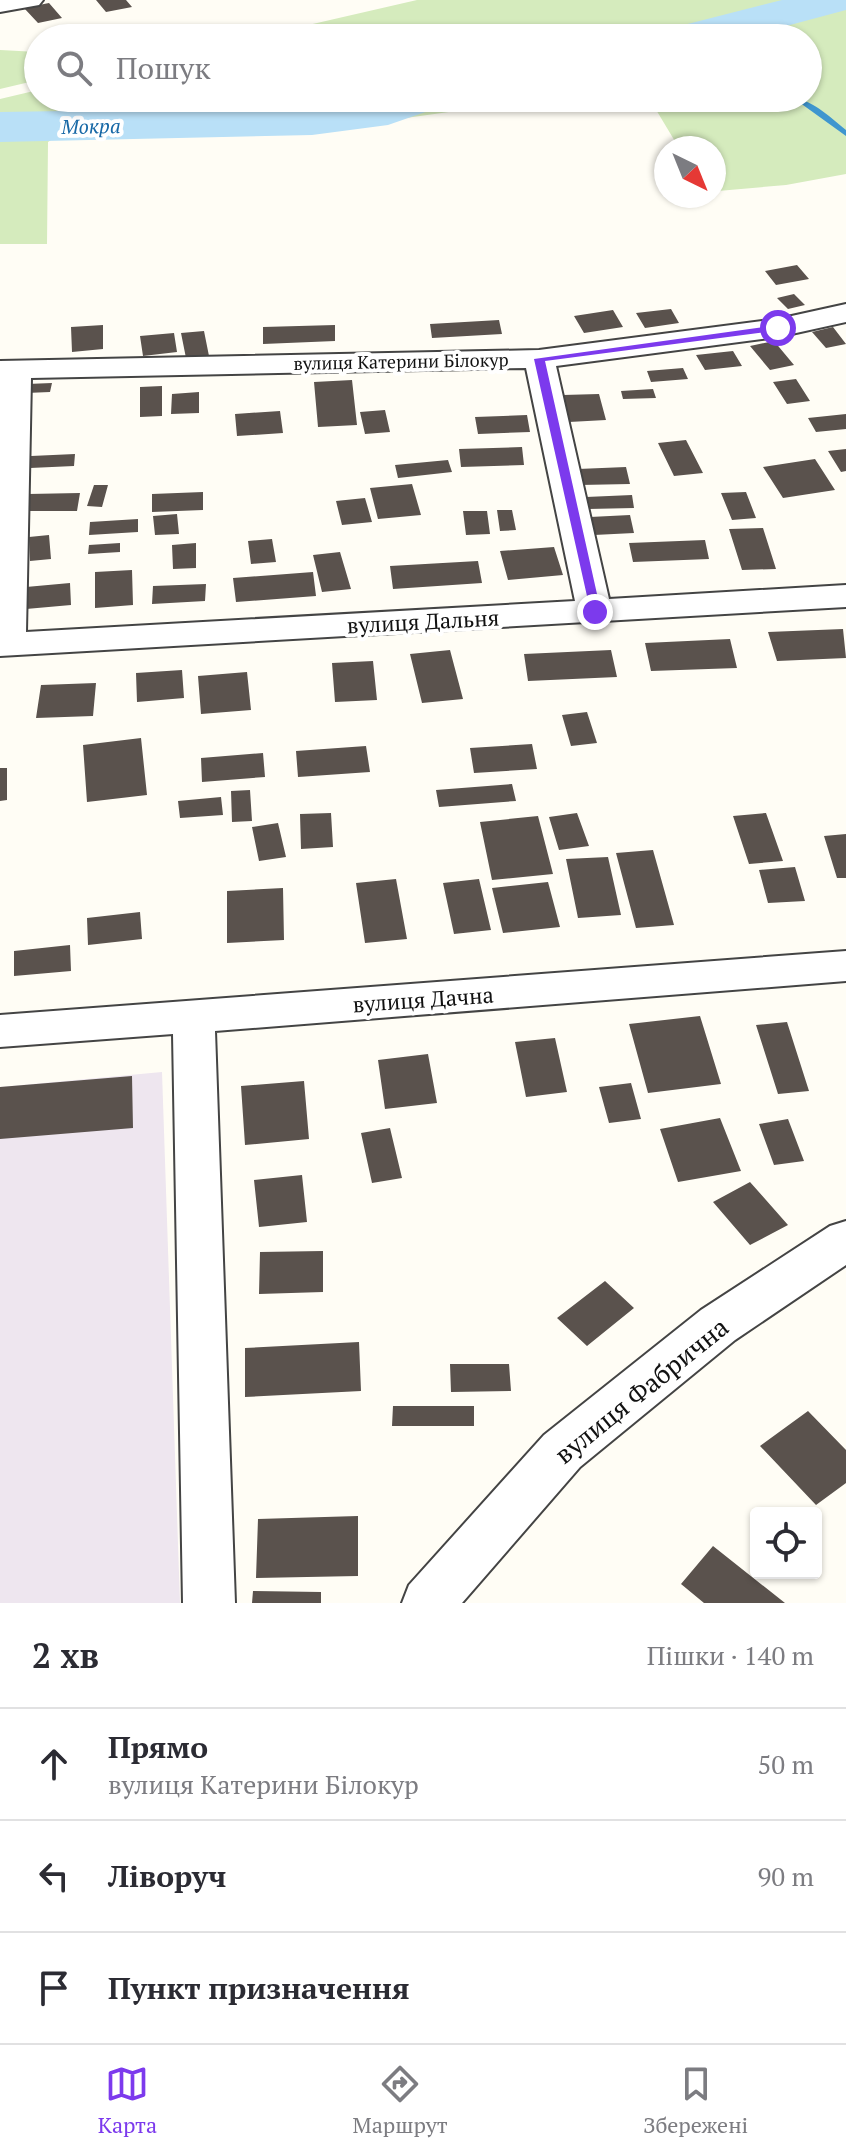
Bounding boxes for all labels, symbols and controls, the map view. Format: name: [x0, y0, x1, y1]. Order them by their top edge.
search box: [24, 24, 822, 112]
icon: search: [52, 46, 96, 90]
text: Пошук: [116, 48, 210, 88]
water label: Мокра: [60, 112, 121, 140]
north arrow: [654, 136, 726, 208]
route start: [760, 310, 796, 346]
street label: вулиця Катерини Білокур: [293, 347, 509, 375]
route end: [577, 594, 613, 630]
street label: вулиця Дальня: [346, 603, 500, 639]
street label: вулиця Дачна: [352, 980, 494, 1018]
street label: вулиця Фабрична: [547, 1309, 735, 1471]
map controls: [750, 1507, 822, 1579]
button: locate: [750, 1507, 822, 1579]
text: 2 хв: [32, 1633, 99, 1678]
text: Пішки · 140 m: [647, 1638, 814, 1672]
text: Прямо: [108, 1727, 208, 1767]
icon: ahead: [32, 1742, 76, 1786]
text: 50 m: [758, 1747, 814, 1781]
text: вулиця Катерини Білокур: [108, 1767, 419, 1801]
icon: left: [32, 1854, 76, 1898]
text: Ліворуч: [108, 1856, 226, 1896]
text: 90 m: [758, 1859, 814, 1893]
icon: arrive: [32, 1966, 76, 2010]
text: Пункт призначення: [108, 1968, 409, 2008]
tab: Карта: [98, 2062, 157, 2139]
tab: Маршрут: [353, 2062, 448, 2139]
tab: Збережені: [643, 2062, 748, 2139]

